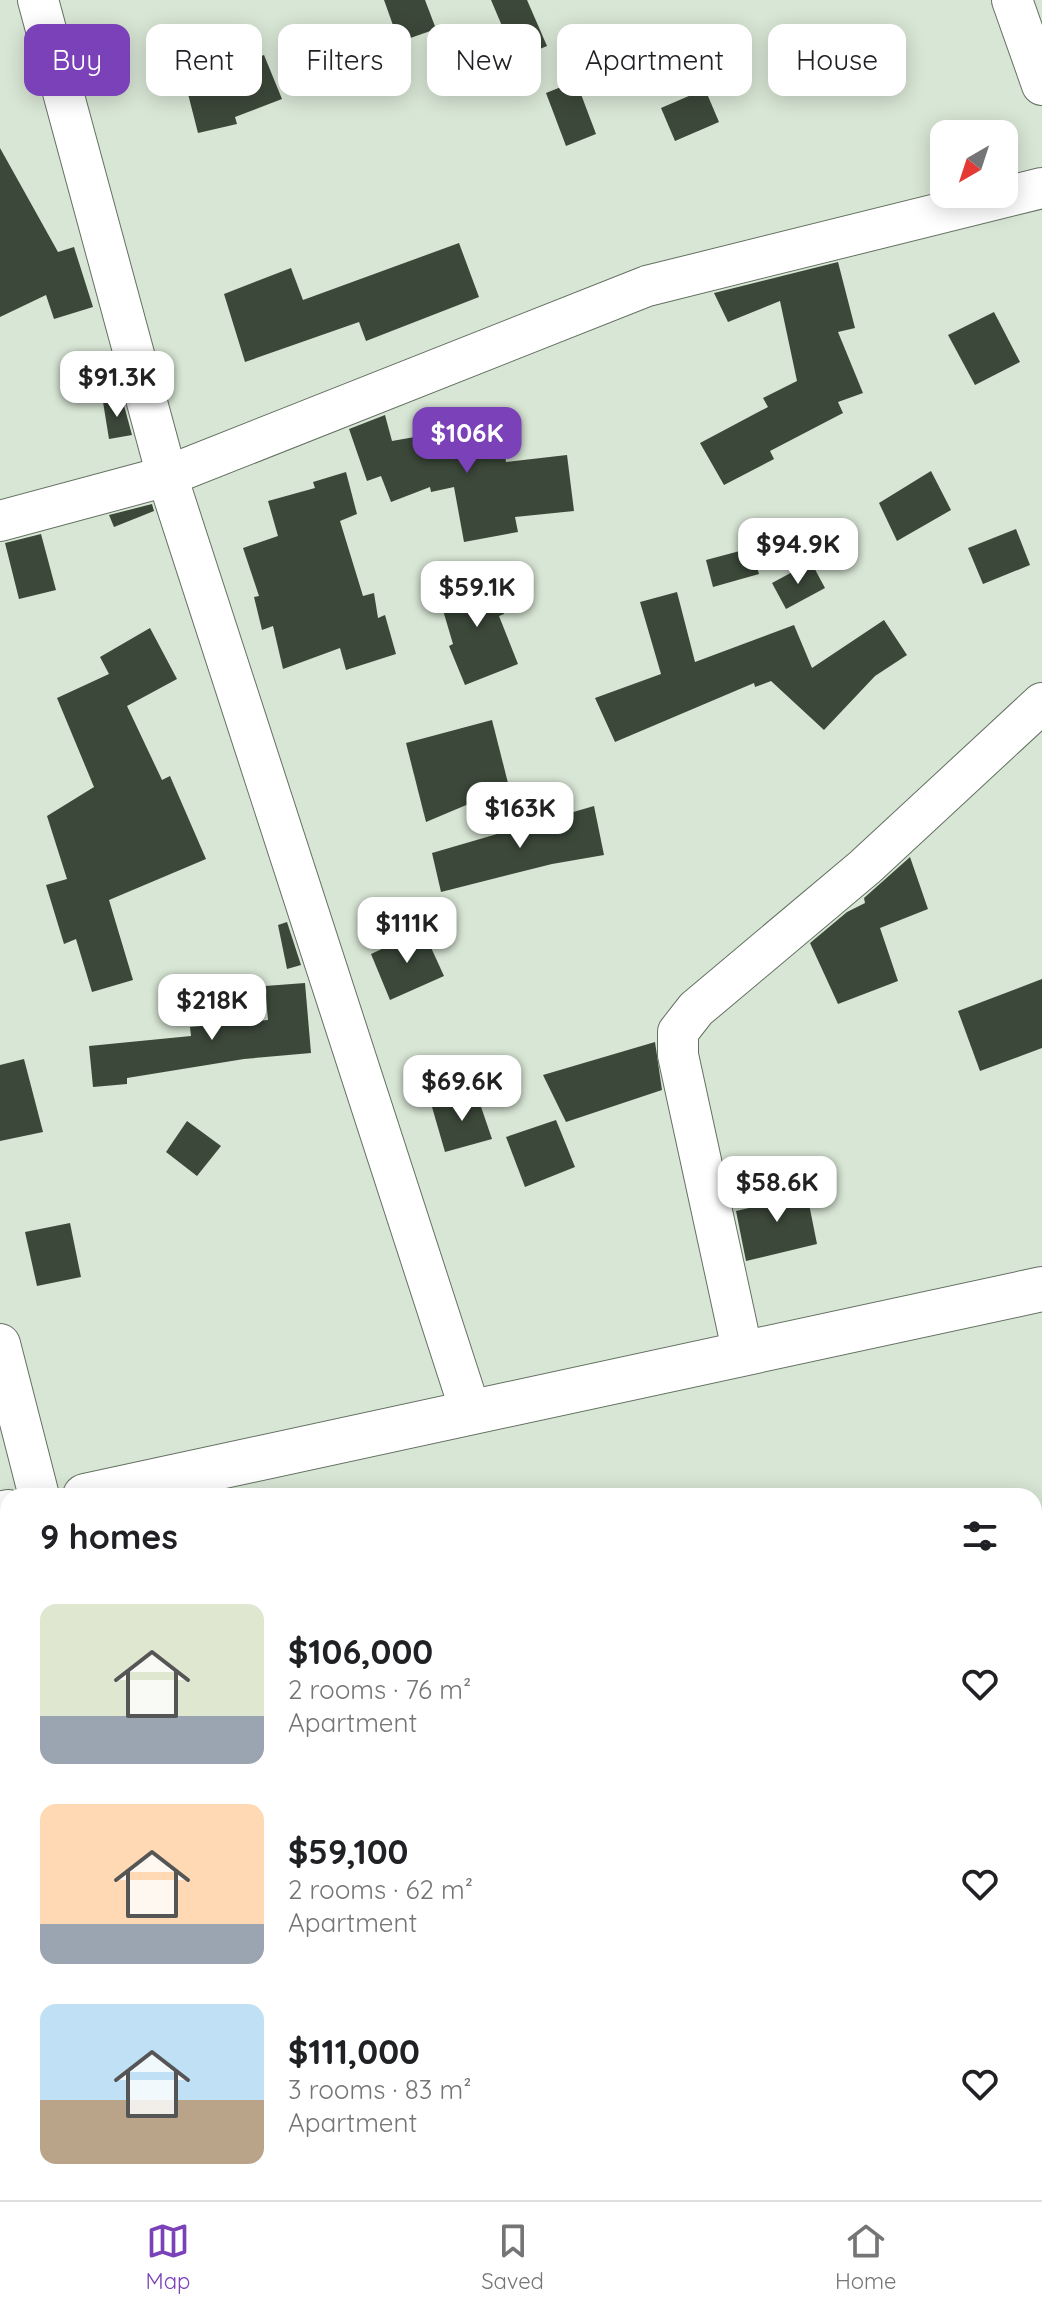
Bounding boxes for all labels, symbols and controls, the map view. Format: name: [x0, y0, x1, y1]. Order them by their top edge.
chip: Buy: [24, 24, 130, 96]
chip: Rent: [146, 24, 262, 96]
chip: Filters: [278, 24, 411, 96]
chip: New: [427, 24, 541, 96]
chip: Apartment: [557, 24, 752, 96]
chip: House: [768, 24, 906, 96]
north arrow: [930, 120, 1018, 208]
map controls: [930, 120, 1018, 208]
pin: $91.3K: [52, 351, 182, 419]
text: $91.3K: [78, 360, 156, 393]
pin: $106K: [411, 407, 523, 475]
text: $106K: [430, 416, 504, 449]
pin: $94.9K: [733, 518, 863, 586]
text: $94.9K: [756, 527, 840, 560]
pin: $59.1K: [412, 561, 542, 629]
text: $59.1K: [439, 570, 515, 603]
pin: $163K: [464, 782, 576, 850]
text: $163K: [484, 791, 556, 824]
pin: $111K: [351, 897, 463, 965]
text: $111K: [376, 906, 438, 939]
pin: $218K: [156, 974, 268, 1042]
text: $218K: [176, 983, 248, 1016]
pin: $69.6K: [397, 1055, 527, 1123]
text: $69.6K: [421, 1064, 503, 1097]
pin: $58.6K: [712, 1156, 842, 1224]
text: $58.6K: [736, 1165, 818, 1198]
icon: filters: [958, 1514, 1002, 1558]
text: 9 homes: [40, 1515, 178, 1558]
text: $106,000: [288, 1630, 433, 1673]
icon: home: [104, 1636, 200, 1732]
icon: heart: [958, 1662, 1002, 1706]
text: 2 rooms · 76 m²: [288, 1673, 471, 1706]
text: Apartment: [288, 1706, 417, 1739]
text: $59,100: [288, 1830, 408, 1873]
icon: home: [104, 1836, 200, 1932]
icon: heart: [958, 1862, 1002, 1906]
text: 2 rooms · 62 m²: [288, 1873, 473, 1906]
text: Apartment: [288, 1906, 417, 1939]
text: $111,000: [288, 2030, 420, 2073]
icon: home: [104, 2036, 200, 2132]
icon: heart: [958, 2062, 1002, 2106]
text: 3 rooms · 83 m²: [288, 2073, 471, 2106]
text: Apartment: [288, 2106, 417, 2139]
tab: Map: [145, 2219, 190, 2295]
tab: Saved: [481, 2219, 544, 2295]
tab: Home: [835, 2219, 897, 2295]

